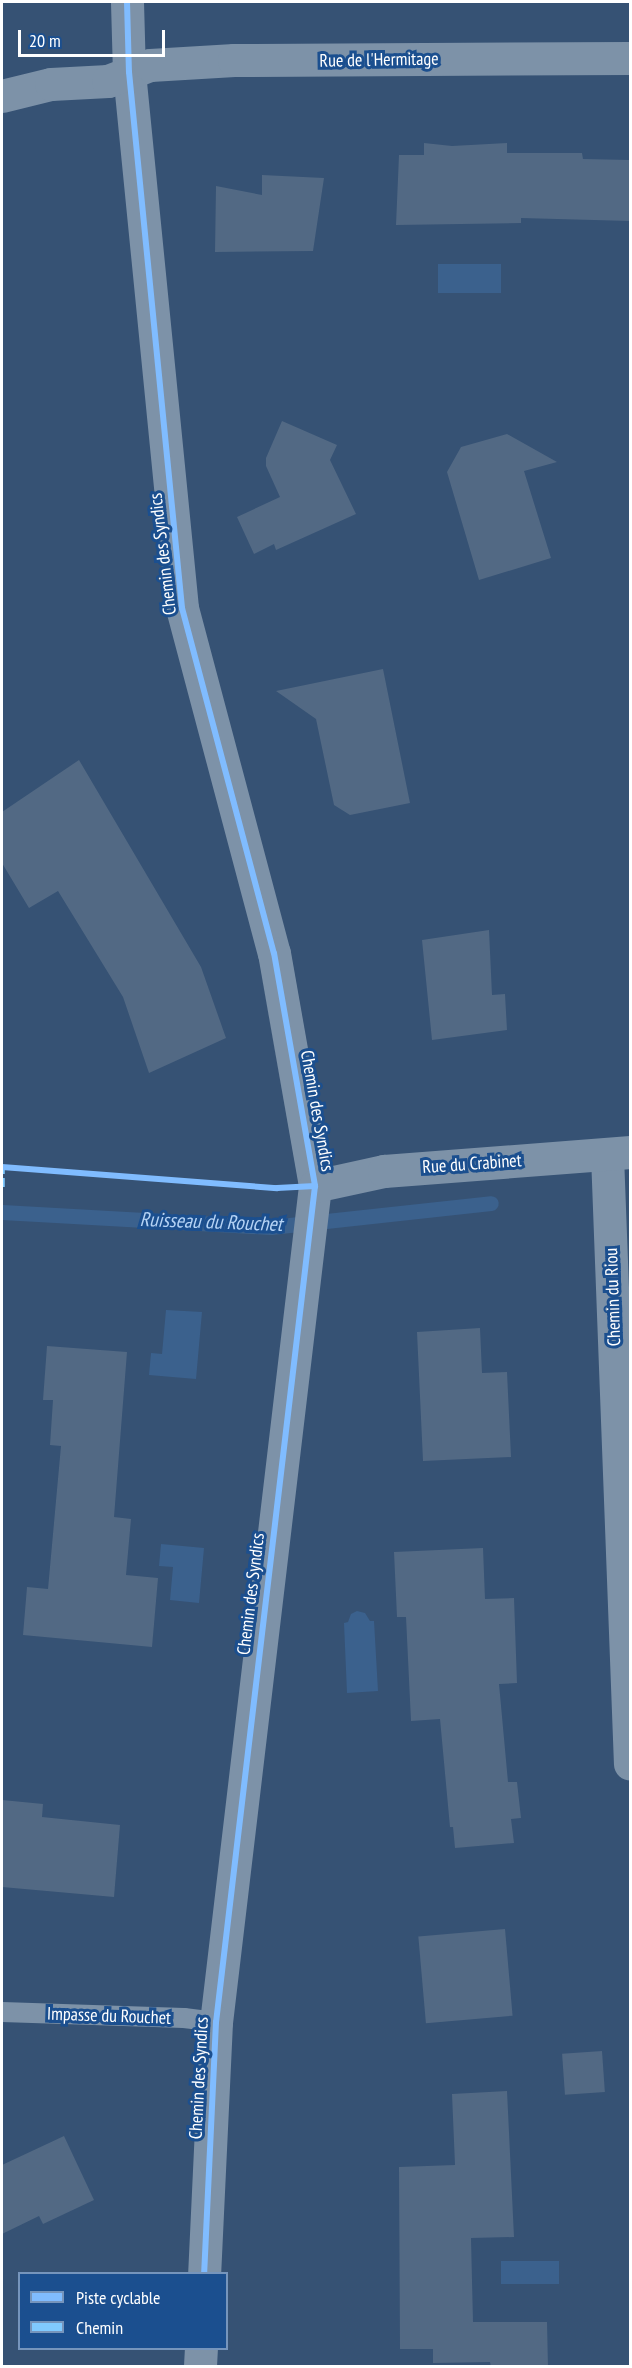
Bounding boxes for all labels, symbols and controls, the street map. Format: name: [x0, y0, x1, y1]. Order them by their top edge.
scale bar: [21, 18, 168, 56]
text: 20 m: [29, 29, 61, 52]
street label: Rue de l'Hermitage: [319, 48, 439, 72]
street label: Chemin des Syndics: [145, 492, 181, 616]
street label: Chemin des Syndics: [296, 1049, 338, 1173]
street label: Rue du Crabinet: [422, 1150, 522, 1178]
water label: Ruisseau du Rouchet: [139, 1208, 283, 1236]
street label: Chemin du Riou: [600, 1247, 626, 1347]
street label: Chemin des Syndics: [233, 1532, 269, 1656]
street label: Impasse du Rouchet: [47, 2003, 171, 2029]
street label: Chemin des Syndics: [185, 2016, 213, 2140]
legend: [18, 2272, 228, 2350]
text: Piste cyclable: [76, 2286, 160, 2309]
text: Chemin: [76, 2316, 123, 2339]

